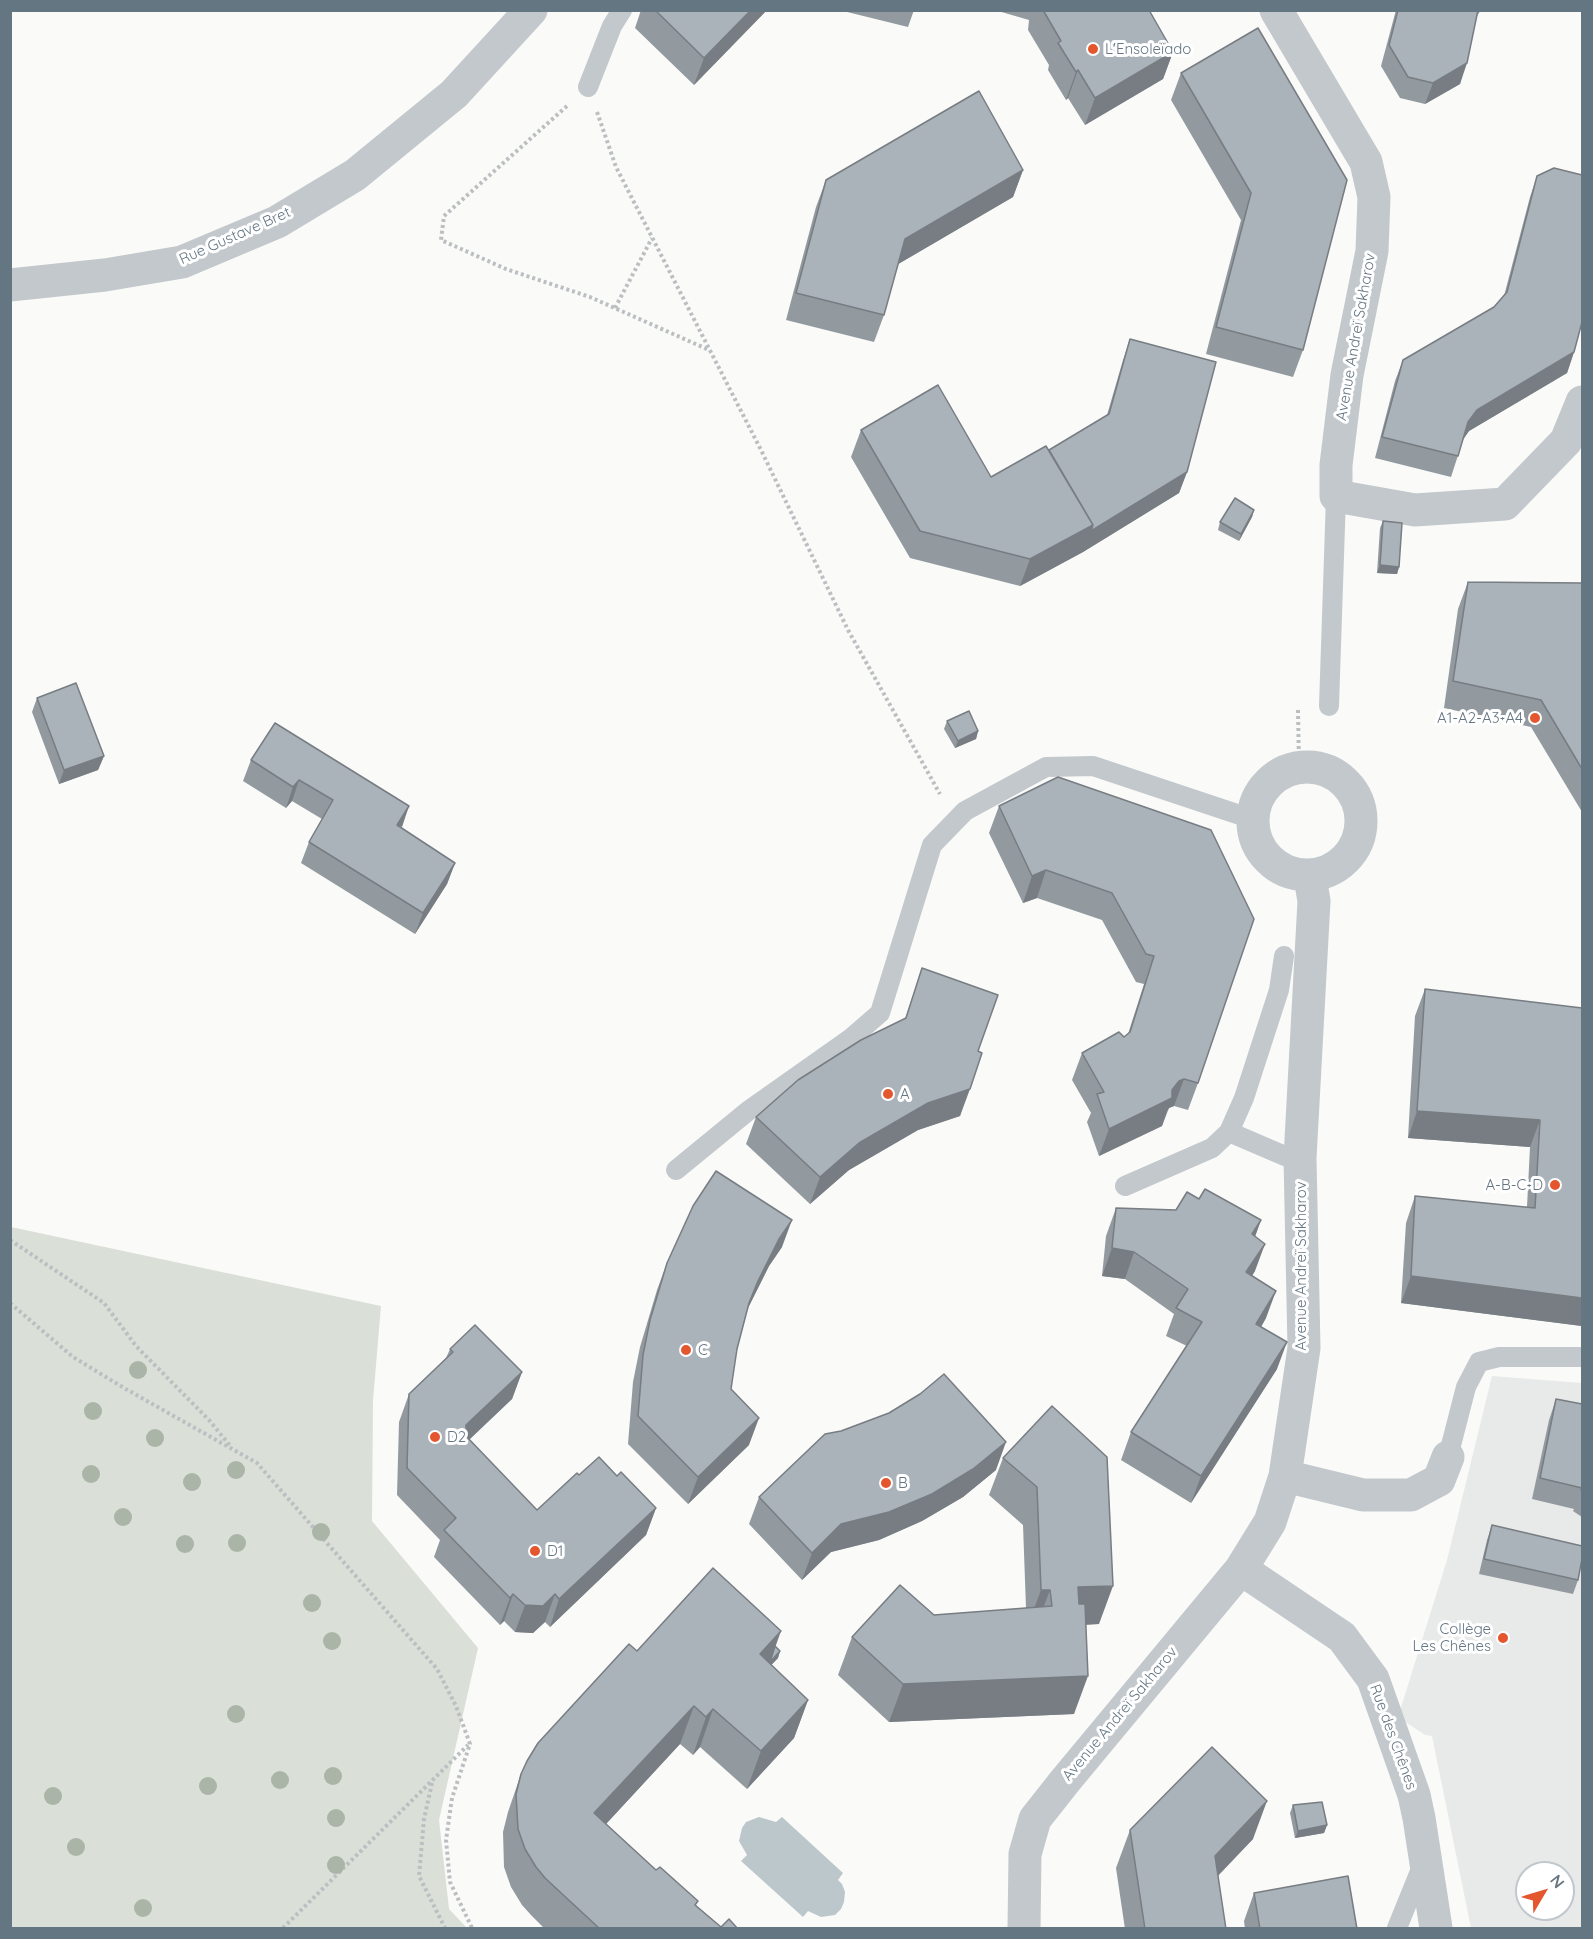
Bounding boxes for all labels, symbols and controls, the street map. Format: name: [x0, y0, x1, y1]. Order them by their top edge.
place label: L'Ensoleïado: [1105, 40, 1191, 58]
marker: L'Ensoleïado: [1086, 42, 1100, 56]
street label: Rue Gustave Bret: [176, 203, 294, 269]
street label: Avenue Andreï Sakharov: [1332, 252, 1380, 422]
place label: A1-A2-A3-A4: [1437, 709, 1523, 727]
marker: A1-A2-A3-A4: [1528, 711, 1542, 725]
place label: A: [900, 1085, 910, 1103]
marker: A: [881, 1087, 895, 1101]
place label: A-B-C-D: [1485, 1176, 1543, 1194]
marker: A-B-C-D: [1548, 1178, 1562, 1192]
street label: Avenue Andreï Sakharov: [1292, 1181, 1310, 1351]
place label: C: [698, 1341, 708, 1359]
marker: C: [679, 1343, 693, 1357]
place label: D2: [447, 1428, 466, 1446]
marker: D2: [428, 1430, 442, 1444]
place label: B: [898, 1474, 908, 1492]
marker: B: [879, 1476, 893, 1490]
place label: D1: [547, 1542, 563, 1560]
marker: D1: [528, 1544, 542, 1558]
place label: Collège Les Chênes: [1412, 1620, 1491, 1655]
marker: Collège Les Chênes: [1496, 1631, 1510, 1645]
street label: Avenue Andreï Sakharov: [1059, 1643, 1181, 1785]
street label: Rue des Chênes: [1366, 1682, 1420, 1792]
north arrow: [1515, 1861, 1575, 1921]
text: N: [1546, 1870, 1569, 1892]

